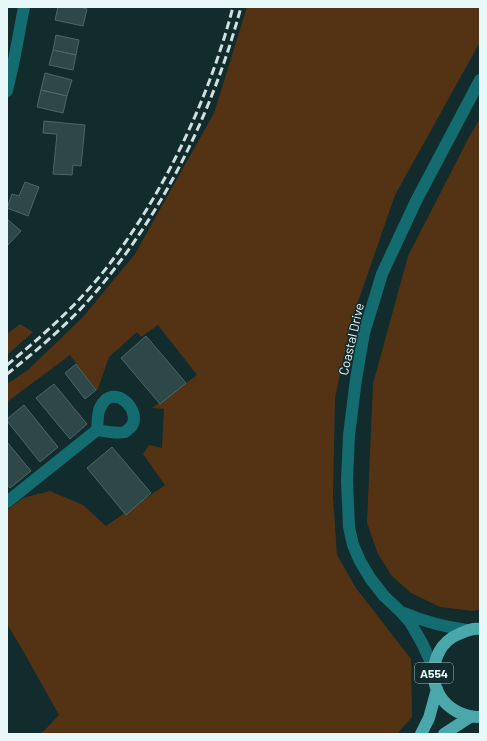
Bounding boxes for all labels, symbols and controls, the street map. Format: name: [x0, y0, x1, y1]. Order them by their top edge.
street label: Coastal Drive: [335, 301, 367, 377]
road number: A554: [415, 663, 453, 683]

